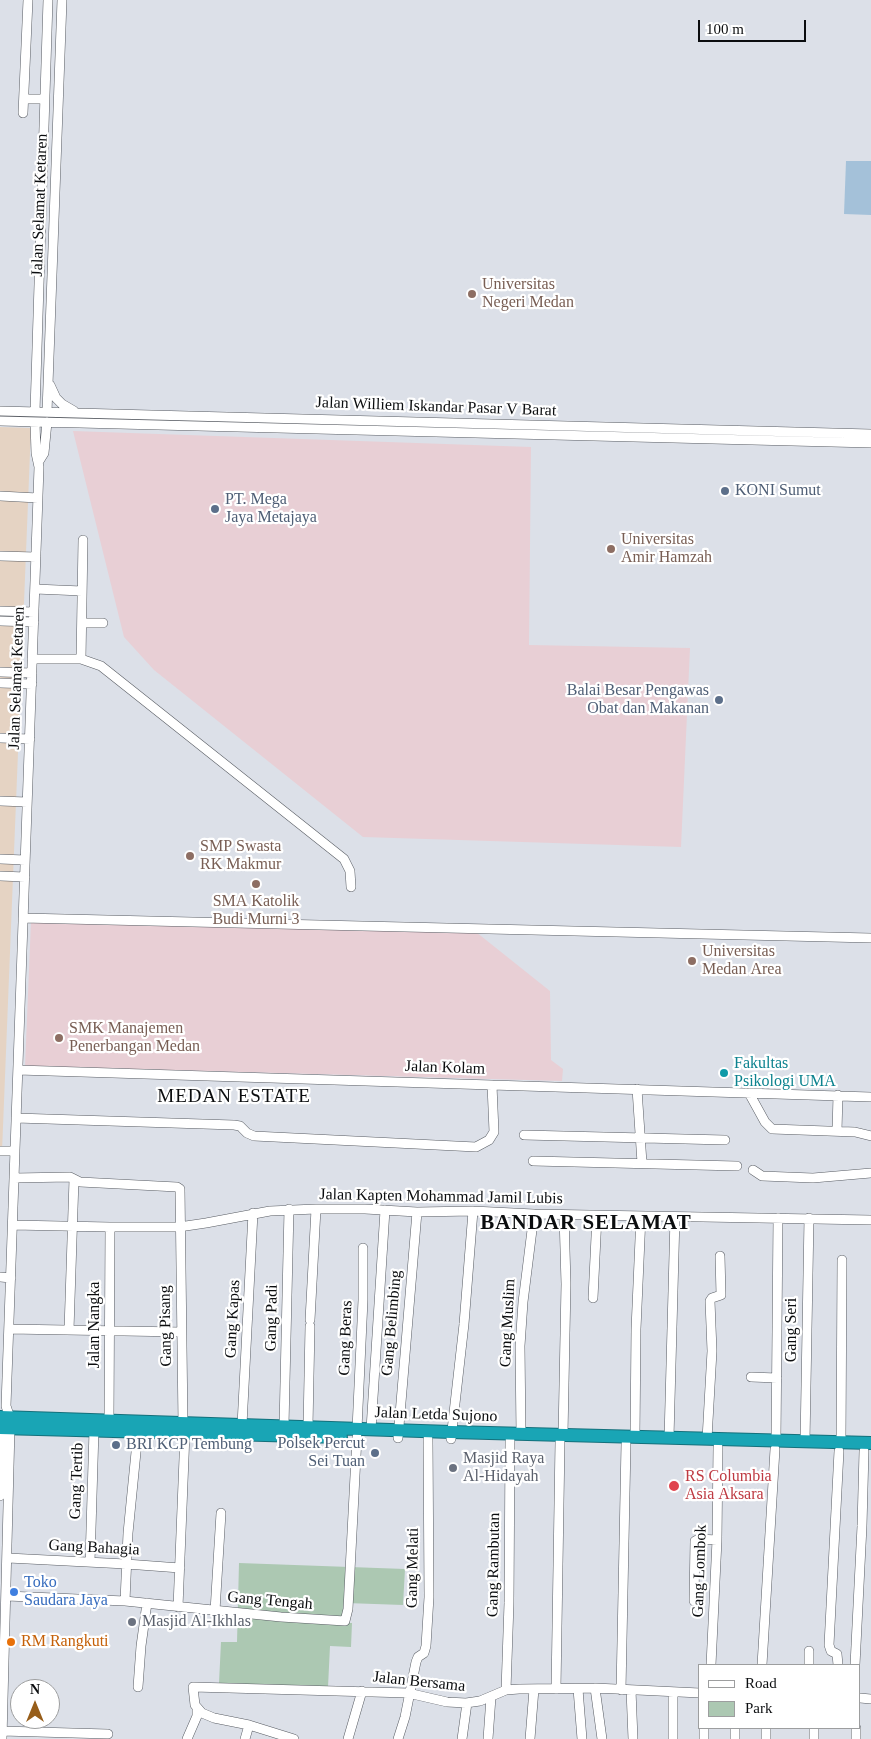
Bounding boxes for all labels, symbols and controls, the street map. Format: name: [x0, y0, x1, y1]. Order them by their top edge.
scale bar: [701, 10, 808, 42]
text: 100 m: [706, 21, 744, 37]
street label: Jalan Selamat Ketaren: [28, 133, 52, 277]
place label: Universitas Negeri Medan: [482, 275, 574, 313]
marker: Universitas Negeri Medan: [466, 288, 478, 300]
street label: Jalan Williem Iskandar Pasar V Barat: [315, 393, 557, 421]
place label: KONI Sumut: [735, 481, 821, 501]
marker: KONI Sumut: [719, 485, 731, 497]
place label: PT. Mega Jaya Metajaya: [225, 490, 317, 528]
marker: PT. Mega Jaya Metajaya: [209, 503, 221, 515]
place label: Universitas Amir Hamzah: [621, 530, 712, 568]
marker: Universitas Amir Hamzah: [605, 543, 617, 555]
street label: Jalan Selamat Ketaren: [5, 606, 29, 750]
place label: Balai Besar Pengawas Obat dan Makanan: [567, 681, 709, 719]
marker: Balai Besar Pengawas Obat dan Makanan: [713, 694, 725, 706]
place label: SMP Swasta RK Makmur: [200, 837, 281, 875]
marker: SMP Swasta RK Makmur: [184, 850, 196, 862]
marker: SMA Katolik Budi Murni 3: [250, 878, 262, 890]
place label: SMA Katolik Budi Murni 3: [212, 892, 300, 930]
place label: Universitas Medan Area: [702, 942, 782, 980]
marker: Universitas Medan Area: [686, 955, 698, 967]
place label: SMK Manajemen Penerbangan Medan: [69, 1019, 200, 1057]
marker: SMK Manajemen Penerbangan Medan: [53, 1032, 65, 1044]
place label: Fakultas Psikologi UMA: [734, 1054, 836, 1092]
street label: Jalan Kolam: [404, 1057, 486, 1079]
marker: Fakultas Psikologi UMA: [718, 1067, 730, 1079]
district label: MEDAN ESTATE: [156, 1086, 312, 1108]
street label: Jalan Kapten Mohammad Jamil Lubis: [319, 1185, 563, 1209]
district label: BANDAR SELAMAT: [479, 1211, 693, 1237]
street label: Gang Belimbing: [378, 1269, 406, 1377]
street label: Gang Muslim: [496, 1278, 520, 1368]
street label: Gang Kapas: [221, 1279, 245, 1359]
street label: Jalan Nangka: [85, 1282, 105, 1368]
street label: Gang Padi: [262, 1284, 282, 1352]
street label: Gang Pisang: [156, 1285, 176, 1367]
street label: Gang Seri: [782, 1298, 802, 1362]
street label: Gang Beras: [335, 1300, 357, 1376]
street label: Jalan Letda Sujono: [374, 1403, 498, 1427]
place label: Polsek Percut Sei Tuan: [277, 1434, 365, 1472]
place label: BRI KCP Tembung: [126, 1435, 252, 1455]
marker: BRI KCP Tembung: [110, 1439, 122, 1451]
street label: Gang Tertib: [66, 1442, 88, 1520]
marker: Polsek Percut Sei Tuan: [369, 1447, 381, 1459]
place label: Masjid Raya Al-Hidayah: [463, 1449, 544, 1487]
marker: Masjid Raya Al-Hidayah: [447, 1462, 459, 1474]
place label: RS Columbia Asia Aksara: [685, 1467, 772, 1505]
marker: RS Columbia Asia Aksara: [667, 1479, 681, 1493]
street label: Gang Rambutan: [483, 1513, 505, 1617]
street label: Gang Lombok: [689, 1524, 711, 1618]
street label: Gang Melati: [403, 1528, 423, 1608]
street label: Gang Bahagia: [48, 1536, 140, 1560]
place label: Toko Saudara Jaya: [24, 1573, 108, 1611]
marker: Toko Saudara Jaya: [8, 1586, 20, 1598]
street label: Gang Tengah: [227, 1588, 313, 1614]
place label: Masjid Al-Ikhlas: [142, 1612, 251, 1632]
marker: Masjid Al-Ikhlas: [126, 1616, 138, 1628]
place label: RM Rangkuti: [21, 1632, 109, 1652]
marker: RM Rangkuti: [5, 1636, 17, 1648]
legend: [698, 1664, 861, 1729]
street label: Jalan Bersama: [372, 1668, 466, 1696]
text: Road: [745, 1675, 777, 1691]
north arrow: [10, 1679, 60, 1729]
text: N: [30, 1682, 40, 1697]
text: Park: [745, 1700, 773, 1716]

